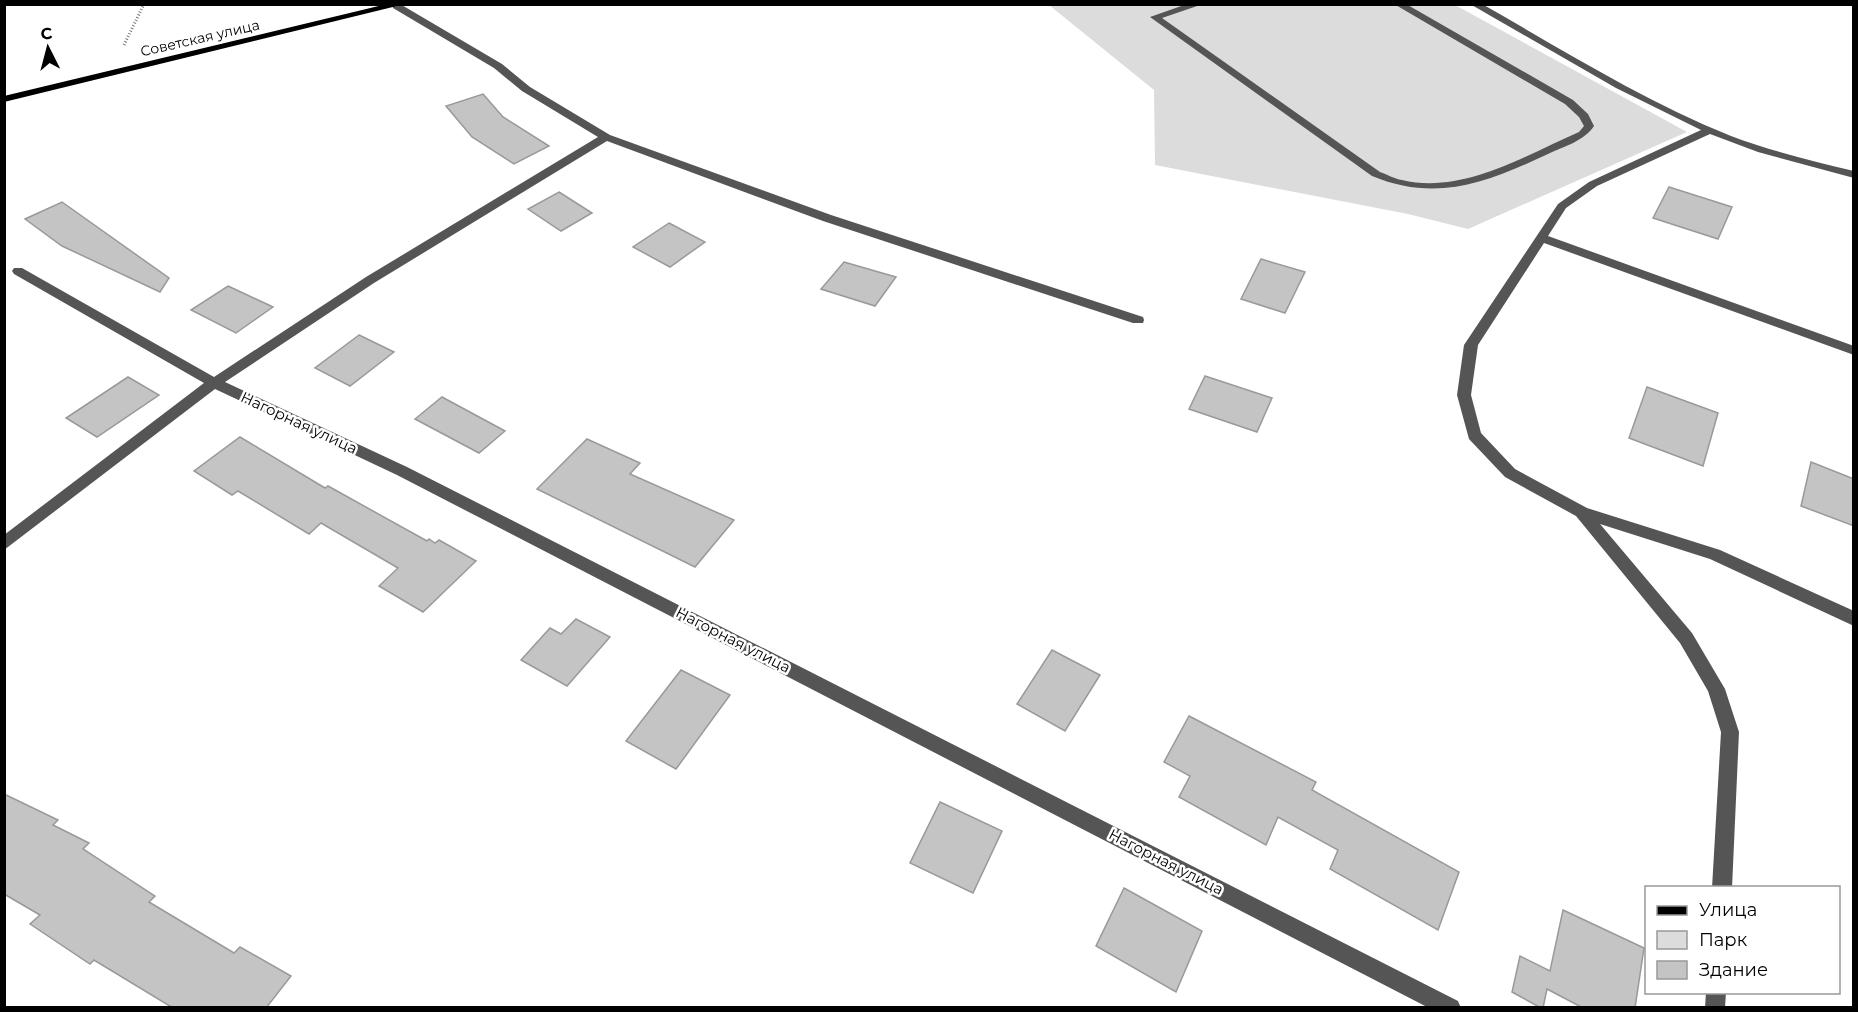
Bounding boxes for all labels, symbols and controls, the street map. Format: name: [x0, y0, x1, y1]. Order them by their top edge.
street label: Советская улица: [139, 16, 261, 60]
north arrow: [18, 18, 78, 78]
text: С: [40, 23, 54, 44]
street label: Нагорная улица: [238, 387, 361, 458]
street label: Нагорная улица: [673, 602, 794, 677]
street label: Нагорная улица: [1106, 824, 1227, 899]
legend: [1645, 886, 1840, 994]
text: Улица: [1699, 899, 1757, 921]
text: Парк: [1699, 929, 1748, 951]
text: Здание: [1699, 959, 1768, 981]

